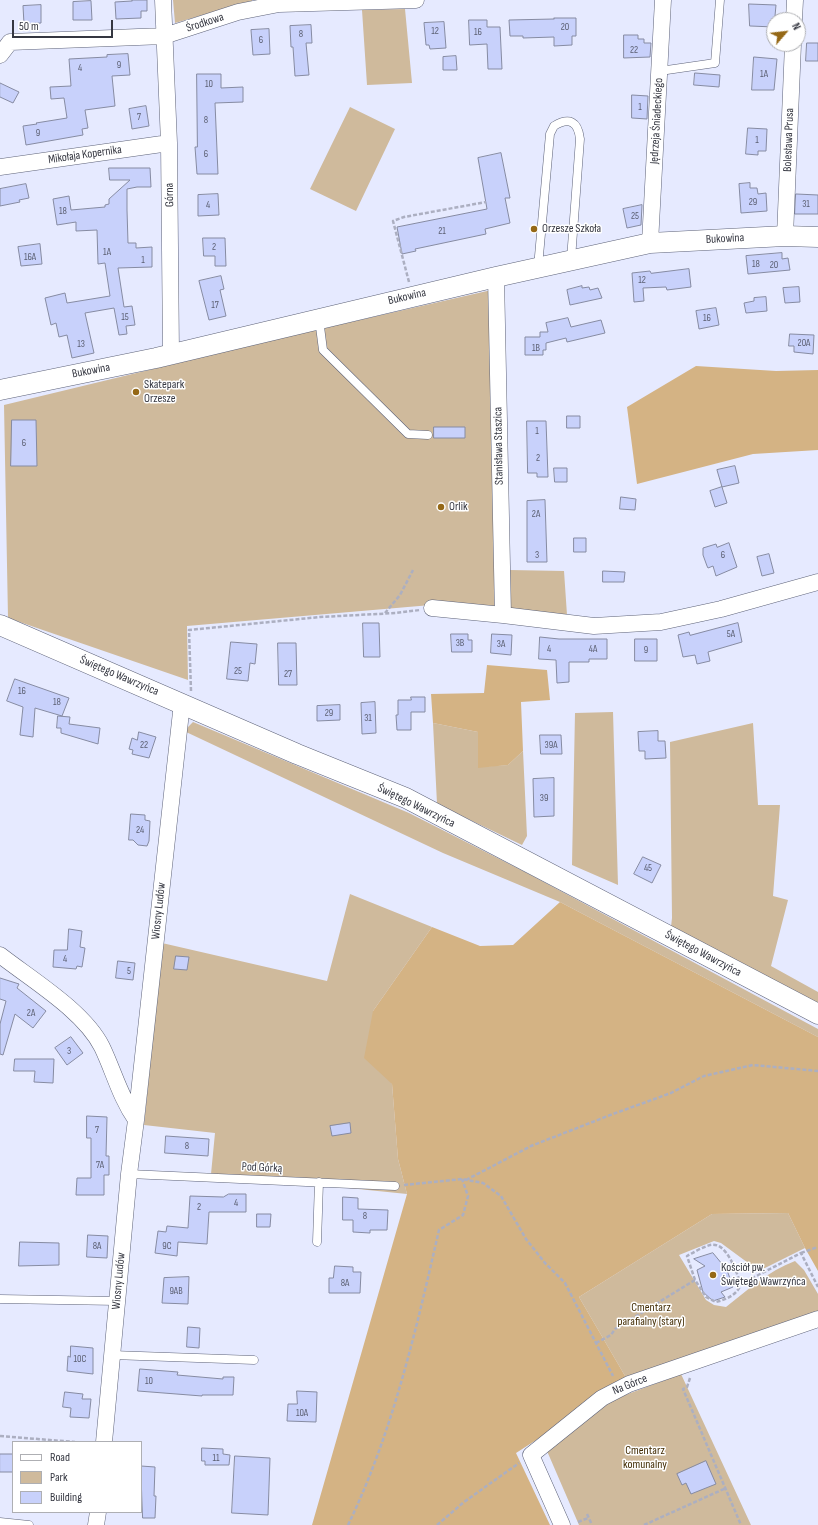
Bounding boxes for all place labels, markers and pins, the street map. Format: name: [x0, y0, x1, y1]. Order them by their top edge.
place label: Orzesze Szkoła: [542, 222, 601, 236]
marker: Orzesze Szkoła: [529, 224, 539, 234]
place label: Skatepark Orzesze: [144, 378, 184, 406]
marker: Skatepark Orzesze: [131, 387, 141, 397]
place label: Orlik: [449, 500, 468, 514]
marker: Orlik: [436, 502, 446, 512]
place label: Kościół pw. Świętego Wawrzyńca: [721, 1261, 806, 1289]
marker: Kościół pw. Świętego Wawrzyńca: [708, 1270, 718, 1280]

